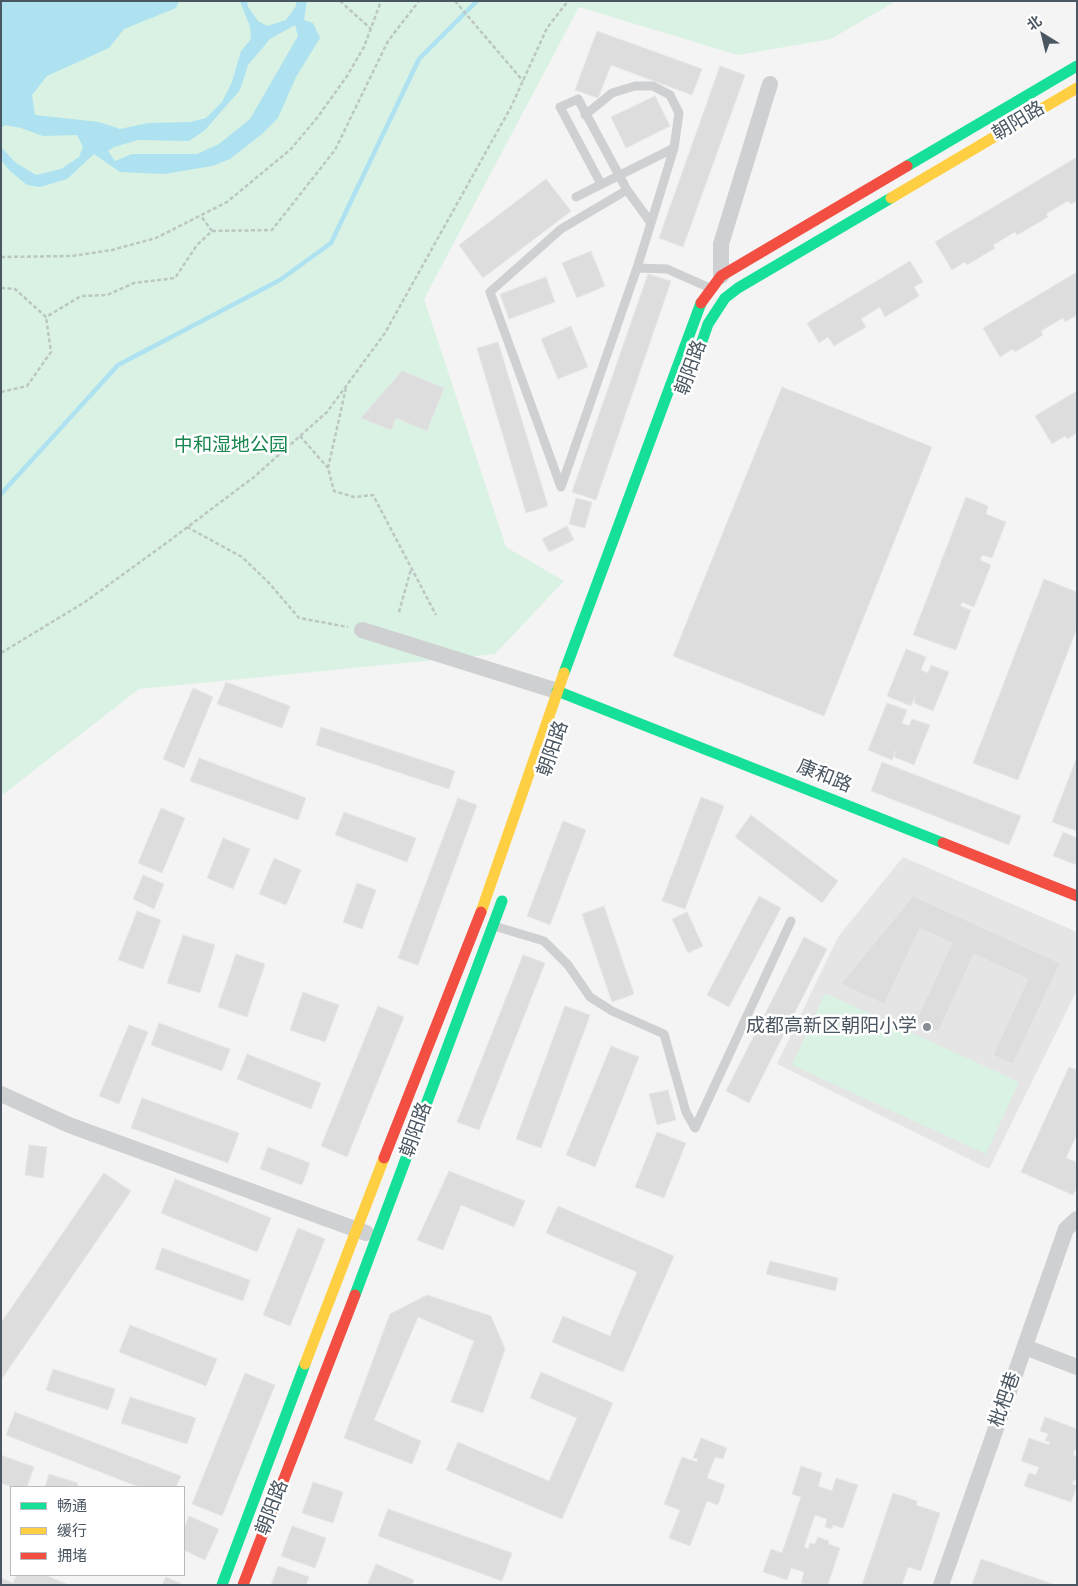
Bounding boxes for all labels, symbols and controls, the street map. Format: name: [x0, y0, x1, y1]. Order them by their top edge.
north arrow: [1018, 10, 1068, 60]
text: 北: [1022, 10, 1046, 35]
street label: 朝阳路: [989, 98, 1049, 146]
street label: 朝阳路: [672, 337, 712, 399]
park label: 中和湿地公园: [174, 435, 288, 457]
street label: 朝阳路: [534, 718, 574, 780]
street label: 康和路: [793, 756, 855, 798]
place label: 成都高新区朝阳小学: [746, 1016, 917, 1038]
marker: 成都高新区朝阳小学: [921, 1021, 933, 1033]
street label: 朝阳路: [397, 1099, 437, 1161]
street label: 枇杷巷: [986, 1369, 1026, 1431]
street label: 朝阳路: [252, 1477, 294, 1539]
legend: [10, 1486, 185, 1576]
text: 畅通: [57, 1494, 87, 1517]
text: 缓行: [57, 1519, 87, 1542]
text: 拥堵: [57, 1544, 87, 1567]

